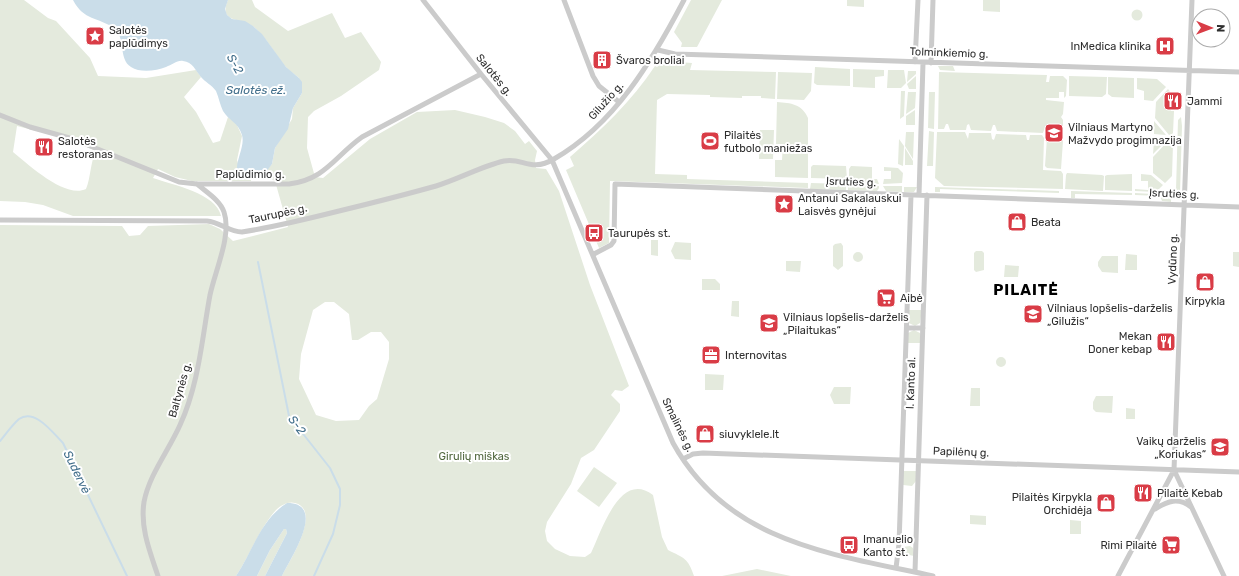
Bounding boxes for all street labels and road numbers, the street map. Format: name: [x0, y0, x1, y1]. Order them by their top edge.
street label: Tolminkiemio g.: [909, 45, 989, 61]
street label: Salotės g.: [473, 51, 515, 99]
street label: Gilužio g.: [586, 79, 626, 122]
street label: Paplūdimio g.: [216, 168, 285, 181]
street label: Įsruties g.: [826, 175, 877, 189]
street label: Įsruties g.: [1149, 186, 1200, 202]
street label: Taurupės g.: [248, 201, 309, 227]
street label: Vydūno g.: [1166, 233, 1180, 285]
street label: I. Kanto al.: [904, 356, 918, 409]
street label: Baltynės g.: [166, 361, 194, 419]
street label: Smalinės g.: [659, 396, 697, 454]
street label: Papilėnų g.: [933, 445, 990, 459]

